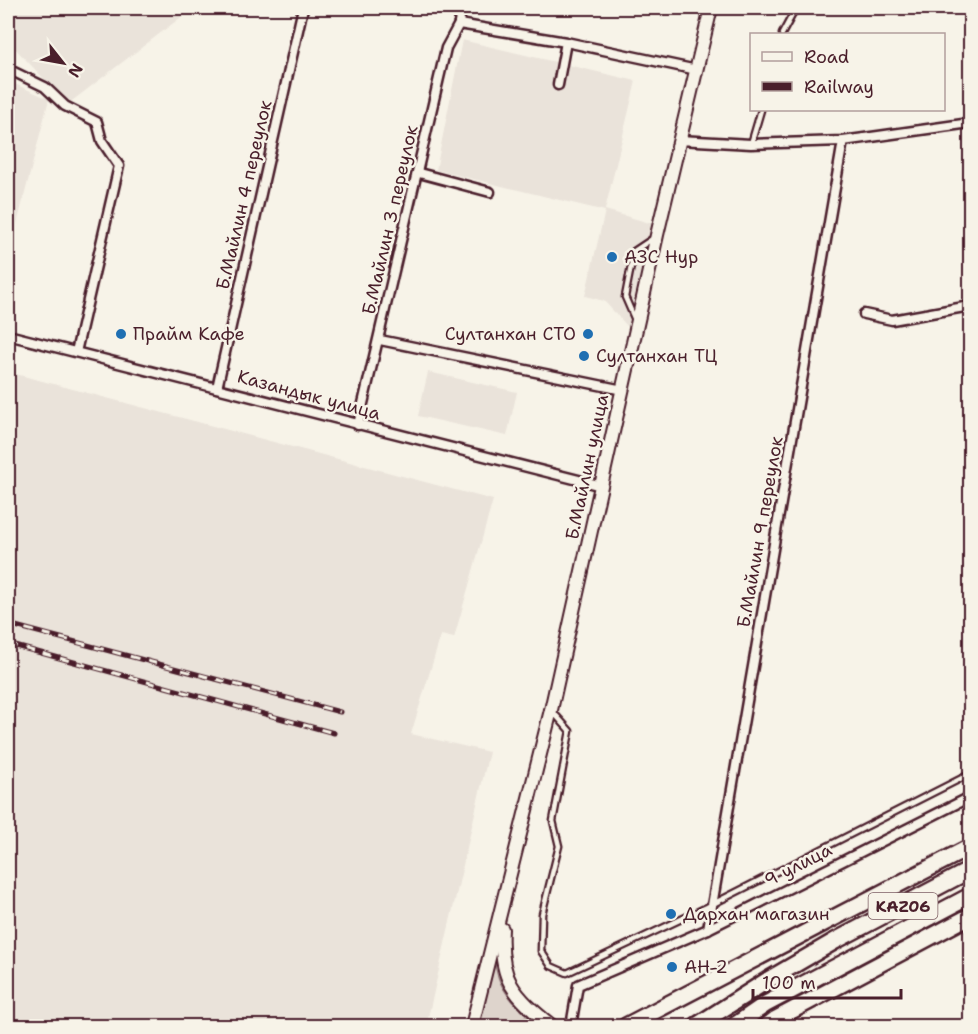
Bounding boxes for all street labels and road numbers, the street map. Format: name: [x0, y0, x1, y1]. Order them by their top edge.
street label: Б.Майлин 4 переулок: [210, 97, 278, 292]
street label: Б.Майлин 3 переулок: [356, 122, 424, 317]
street label: Казандык улица: [235, 364, 383, 426]
street label: Б.Майлин улица: [560, 392, 614, 542]
street label: Б.Майлин 9 переулок: [731, 434, 789, 630]
street label: 9 улица: [760, 838, 836, 892]
road number: KАZ06: [868, 893, 938, 919]

